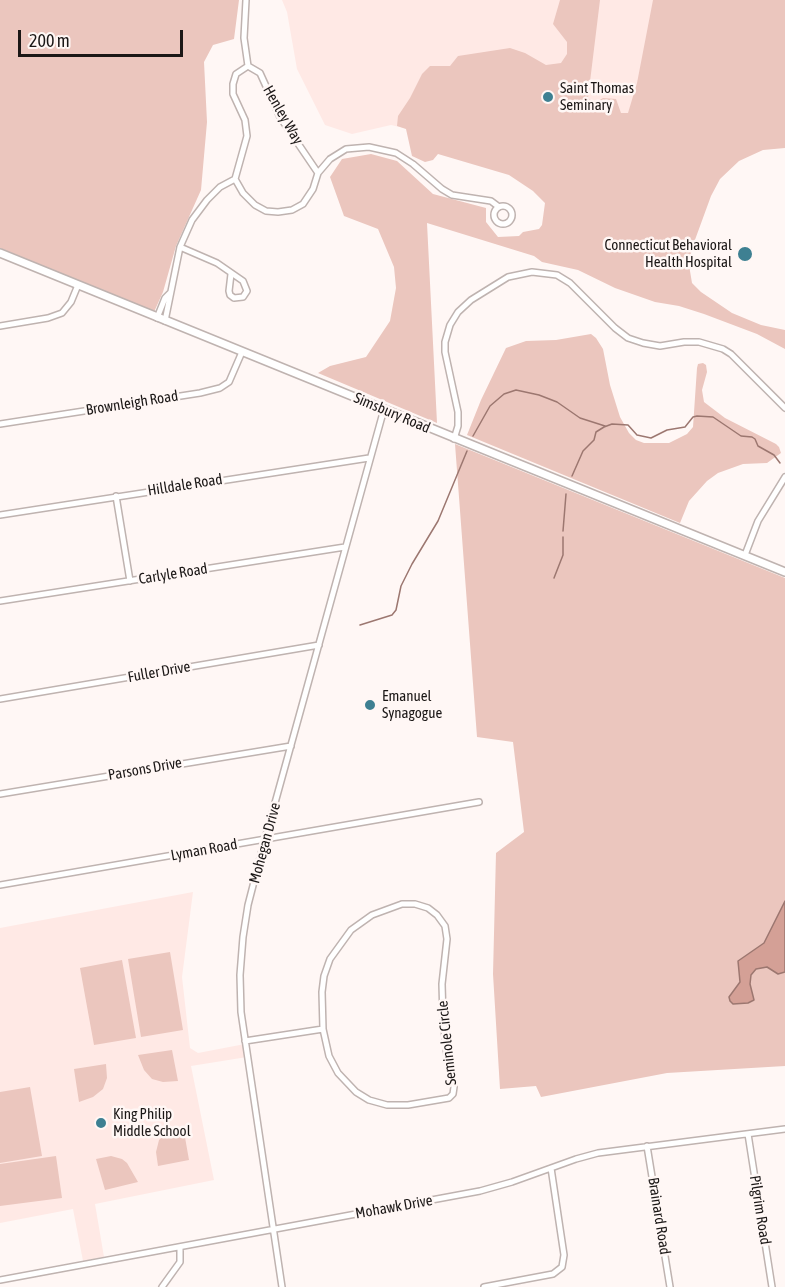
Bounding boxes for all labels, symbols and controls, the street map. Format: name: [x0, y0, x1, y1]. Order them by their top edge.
scale bar: [21, 18, 186, 56]
text: 200 m: [29, 30, 70, 51]
place label: Saint Thomas Seminary: [560, 79, 634, 114]
street label: Henley Way: [259, 82, 307, 148]
marker: Saint Thomas Seminary: [541, 90, 555, 104]
place label: Connecticut Behavioral Health Hospital: [605, 236, 732, 271]
marker: Connecticut Behavioral Health Hospital: [736, 245, 754, 263]
street label: Brownleigh Road: [85, 387, 179, 419]
street label: Simsbury Road: [351, 389, 433, 437]
street label: Hilldale Road: [146, 470, 224, 500]
street label: Carlyle Road: [137, 560, 209, 588]
street label: Fuller Drive: [126, 658, 192, 686]
place label: Emanuel Synagogue: [382, 687, 442, 722]
marker: Emanuel Synagogue: [363, 698, 377, 712]
street label: Parsons Drive: [107, 754, 183, 784]
street label: Mohegan Drive: [246, 801, 284, 885]
street label: Lyman Road: [169, 835, 239, 865]
street label: Seminole Circle: [434, 1000, 460, 1086]
place label: King Philip Middle School: [113, 1105, 191, 1140]
marker: King Philip Middle School: [94, 1116, 108, 1130]
street label: Pilgrim Road: [746, 1174, 774, 1246]
street label: Brainard Road: [644, 1176, 674, 1256]
street label: Mohawk Drive: [354, 1191, 434, 1223]

